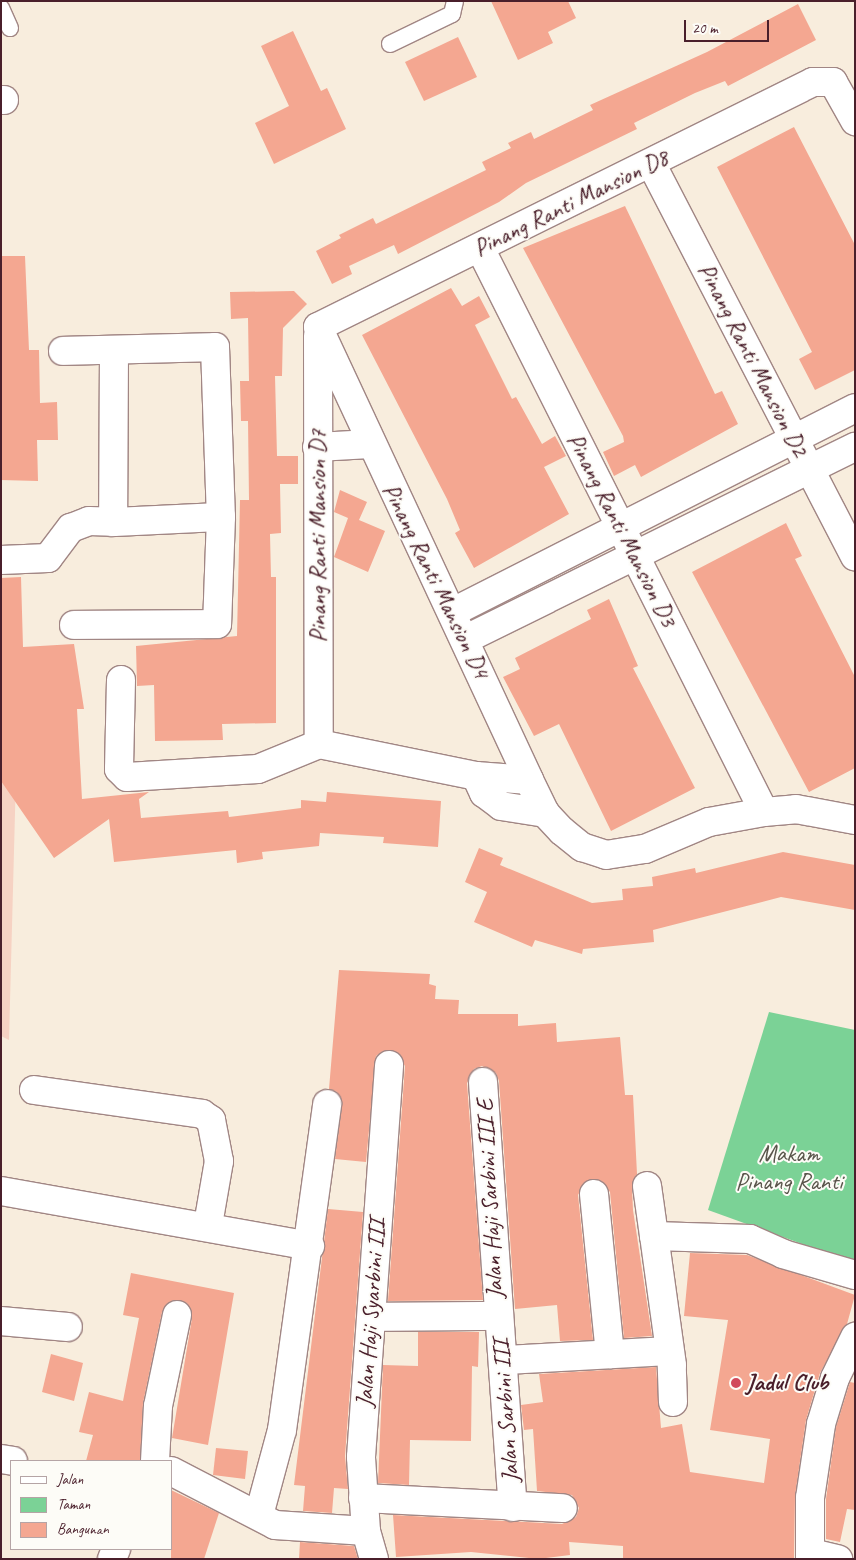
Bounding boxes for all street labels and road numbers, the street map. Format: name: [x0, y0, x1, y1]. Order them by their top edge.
street label: Pinang Ranti Mansion D8: [468, 143, 674, 263]
street label: Pinang Ranti Mansion D2: [691, 258, 815, 462]
street label: Pinang Ranti Mansion D3: [560, 428, 684, 632]
street label: Pinang Ranti Mansion D7: [304, 429, 332, 643]
street label: Pinang Ranti Mansion D4: [376, 478, 496, 684]
street label: Jalan Haji Sarbini III E: [470, 1098, 510, 1300]
street label: Jalan Haji Syarbini III: [350, 1217, 392, 1409]
street label: Jalan Sarbini III: [487, 1338, 525, 1484]

